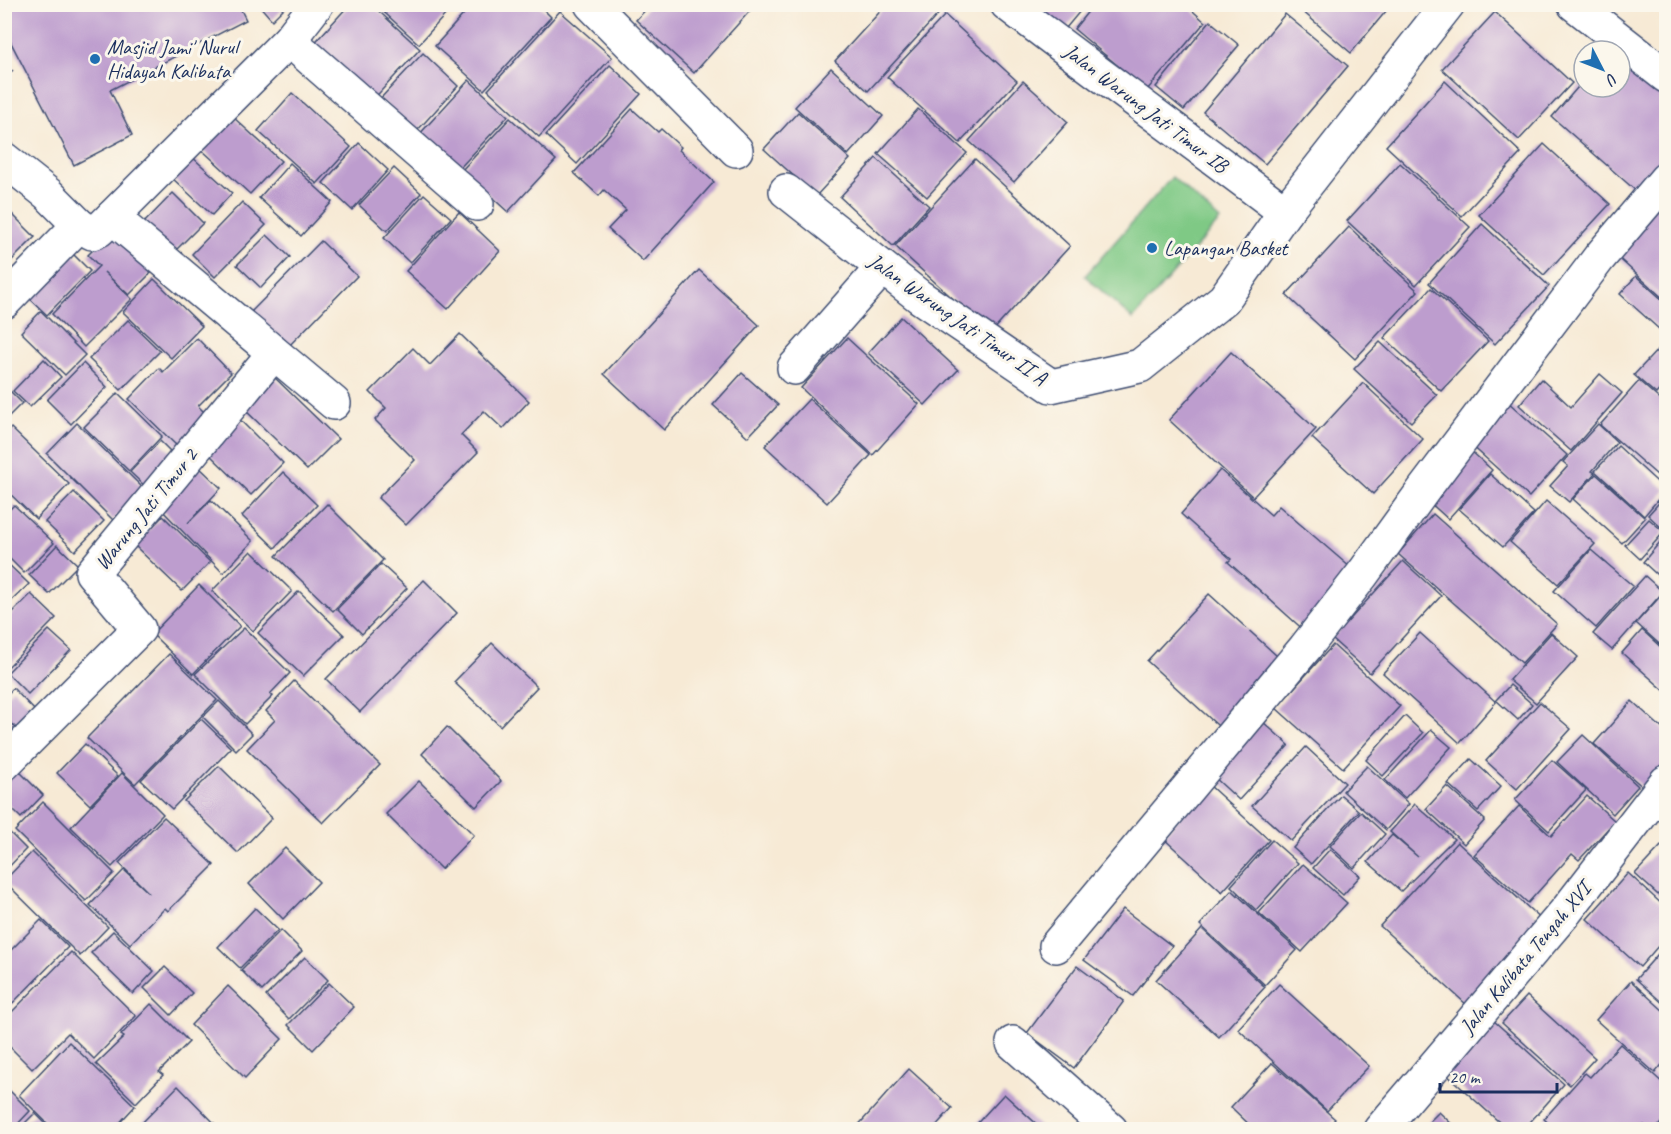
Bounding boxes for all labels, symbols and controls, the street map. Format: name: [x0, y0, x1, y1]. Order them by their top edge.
place label: Masjid Jami' Nurul Hidayah Kalibata: [107, 34, 241, 84]
street label: Jalan Warung Jati Timur IB: [1058, 37, 1235, 179]
north arrow: [1572, 39, 1632, 99]
marker: Masjid Jami' Nurul Hidayah Kalibata: [88, 52, 102, 66]
text: U: [1600, 69, 1622, 90]
place label: Lapangan Basket: [1164, 235, 1289, 261]
marker: Lapangan Basket: [1145, 241, 1159, 255]
street label: Jalan Warung Jati Timur II A: [863, 247, 1053, 391]
street label: Warung Jati Timur 2: [89, 442, 204, 575]
street label: Jalan Kalibata Tengah XVI: [1453, 873, 1599, 1040]
scale bar: [1440, 1056, 1557, 1094]
text: 20 m: [1449, 1066, 1482, 1088]

